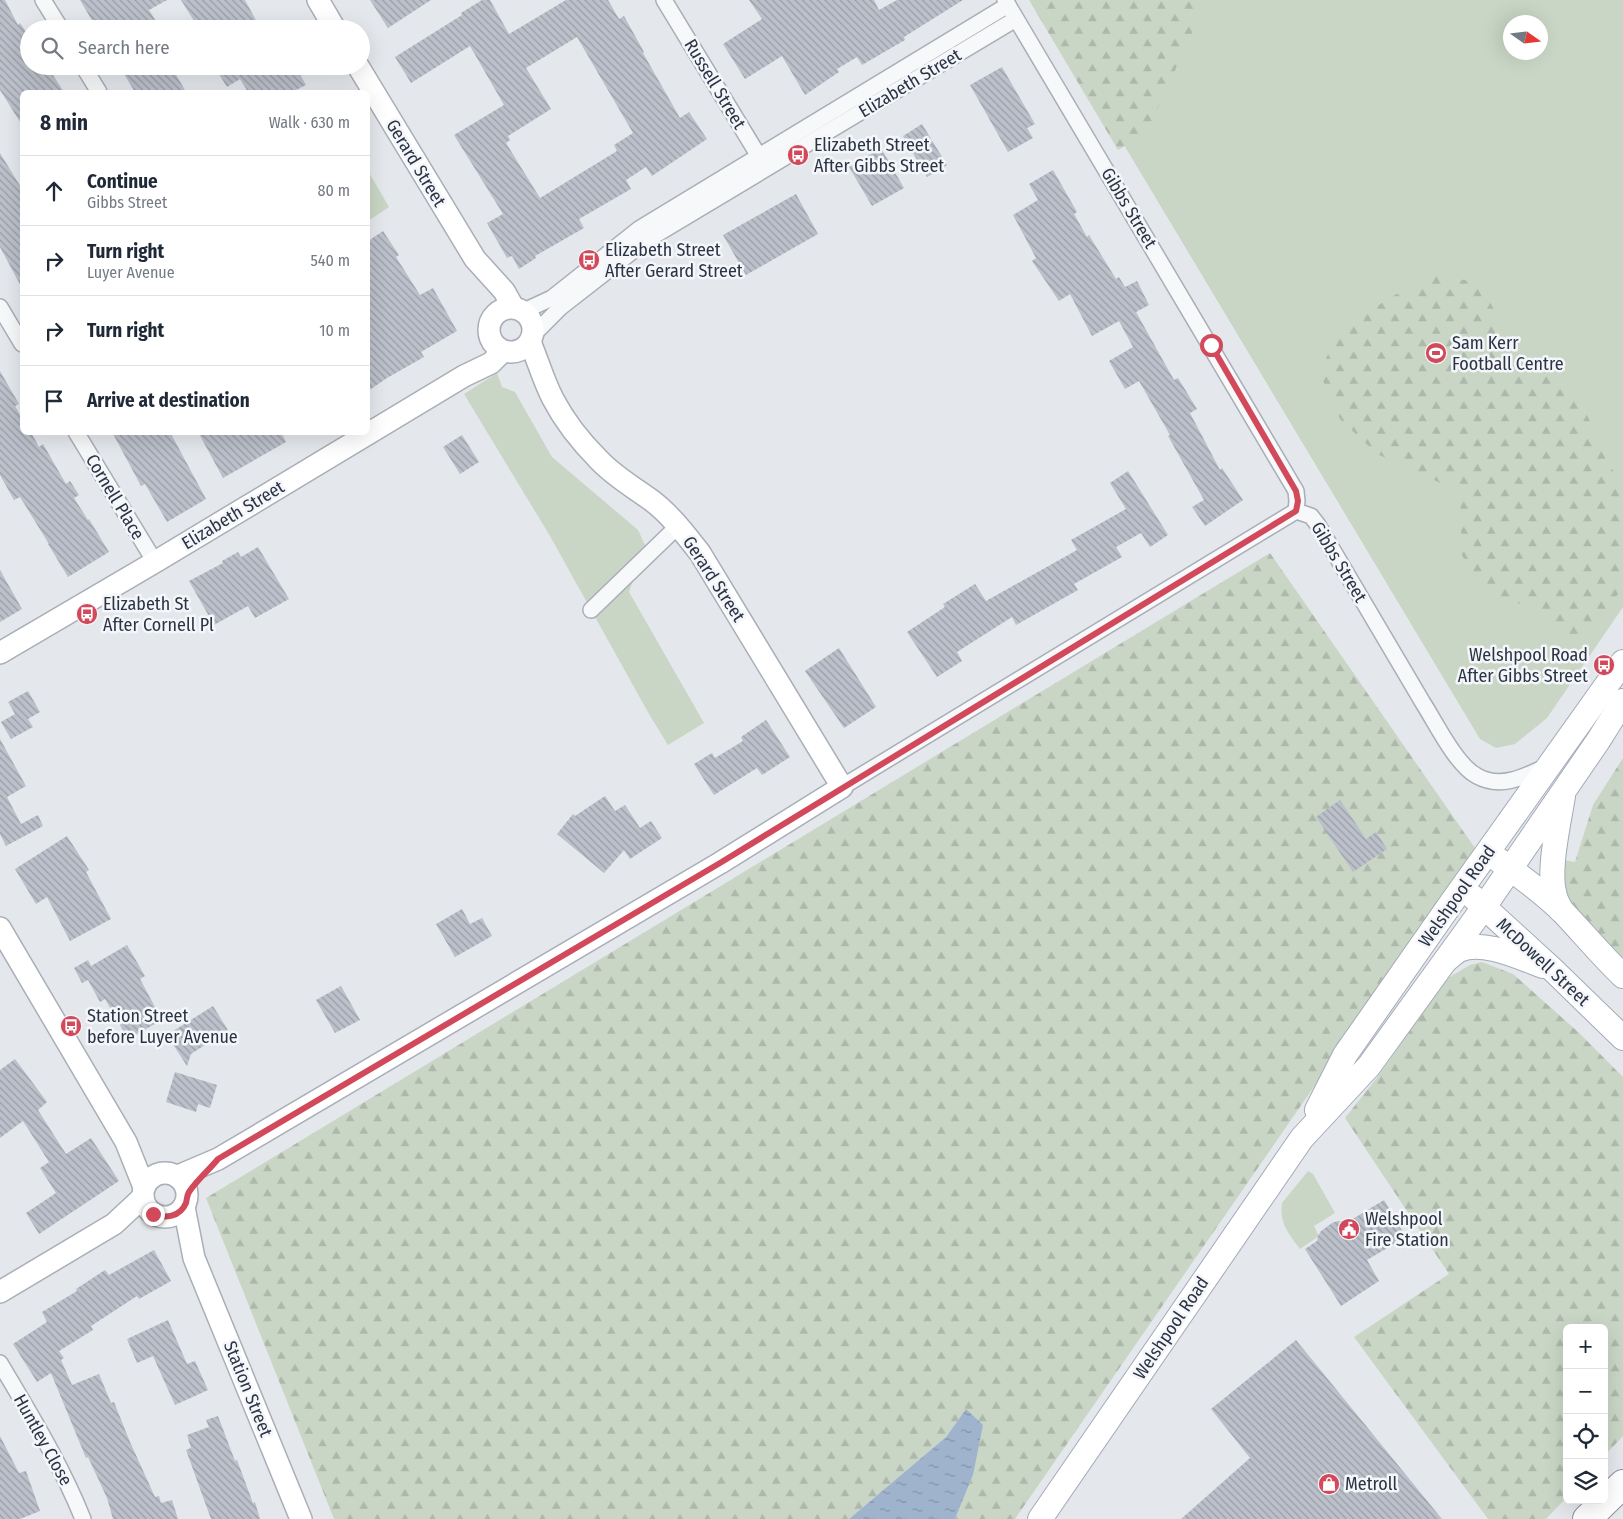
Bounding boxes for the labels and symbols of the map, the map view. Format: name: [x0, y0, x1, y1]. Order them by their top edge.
north arrow: [1503, 15, 1548, 60]
street label: Russell Street: [679, 35, 751, 133]
street label: Elizabeth Street: [855, 44, 965, 122]
street label: Gerard Street: [381, 115, 451, 211]
place label: Elizabeth Street After Gibbs Street: [814, 134, 944, 177]
bus stop icon: Elizabeth Street After Gibbs Street: [786, 143, 810, 167]
street label: Gibbs Street: [1096, 164, 1162, 252]
place label: Elizabeth Street After Gerard Street: [605, 239, 743, 282]
bus stop icon: Elizabeth Street After Gerard Street: [577, 248, 601, 272]
place label: Sam Kerr Football Centre: [1452, 332, 1564, 375]
route start: [1200, 334, 1223, 357]
sports icon: Sam Kerr Football Centre: [1424, 341, 1448, 365]
street label: Cornell Place: [81, 450, 149, 544]
street label: Elizabeth Street: [178, 476, 288, 554]
street label: Gibbs Street: [1306, 518, 1372, 606]
street label: Gerard Street: [678, 532, 750, 626]
place label: Elizabeth St After Cornell Pl: [103, 593, 214, 636]
bus stop icon: Elizabeth St After Cornell Pl: [75, 602, 99, 626]
place label: Welshpool Road After Gibbs Street: [1458, 644, 1588, 687]
bus stop icon: Welshpool Road After Gibbs Street: [1592, 653, 1616, 677]
street label: Welshpool Road: [1414, 841, 1500, 951]
street label: McDowell Street: [1492, 913, 1594, 1011]
place label: Station Street before Luyer Avenue: [87, 1005, 238, 1048]
bus stop icon: Station Street before Luyer Avenue: [59, 1014, 83, 1038]
route end: [142, 1203, 165, 1226]
place label: Welshpool Fire Station: [1365, 1208, 1449, 1251]
public building icon: Welshpool Fire Station: [1337, 1217, 1361, 1241]
street label: Welshpool Road: [1129, 1273, 1213, 1383]
street label: Station Street: [219, 1338, 277, 1440]
street label: Huntley Close: [9, 1391, 77, 1490]
shop icon: Metroll: [1317, 1472, 1341, 1496]
place label: Metroll: [1345, 1473, 1398, 1495]

